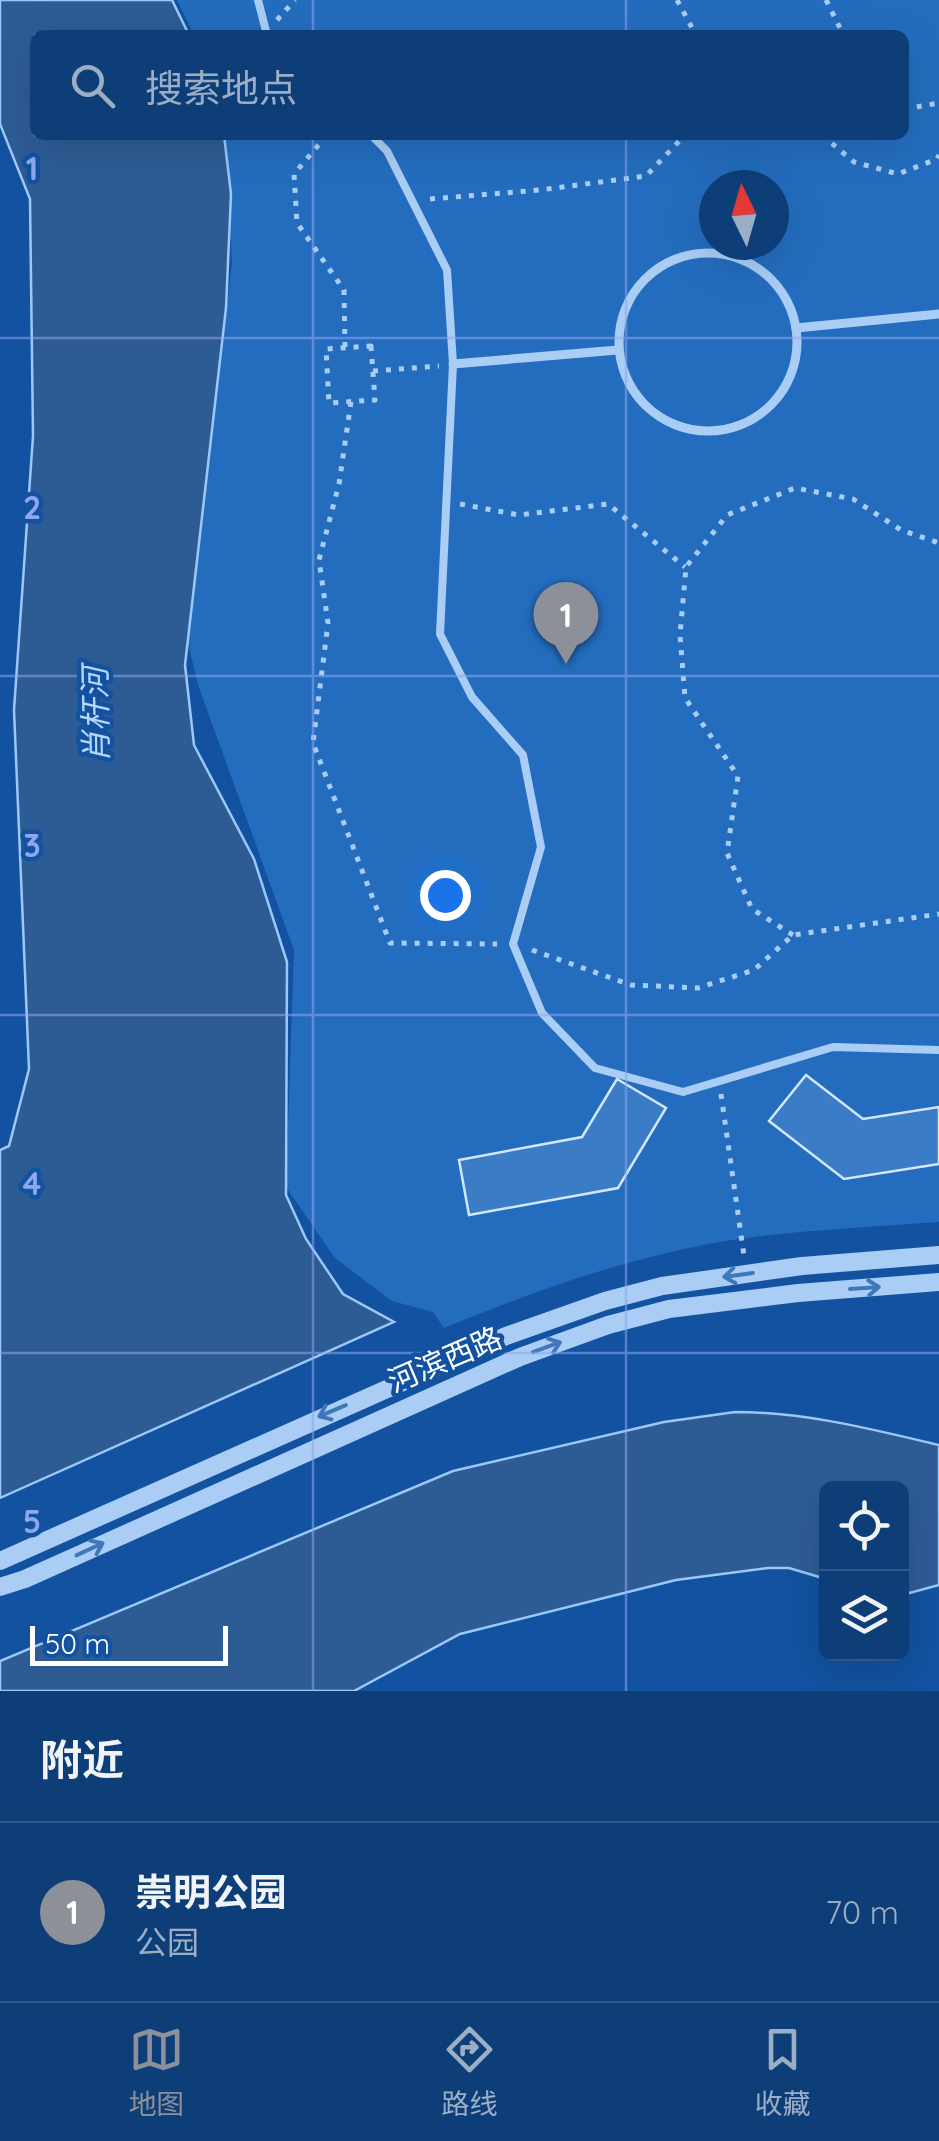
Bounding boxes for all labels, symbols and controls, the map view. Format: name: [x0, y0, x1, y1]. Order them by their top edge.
search box: [30, 30, 909, 140]
icon: search: [65, 58, 120, 113]
text: 搜索地点: [145, 64, 297, 112]
text: 1: [26, 148, 38, 188]
north arrow: [699, 170, 789, 260]
text: 2: [23, 487, 41, 527]
pin: 1: [534, 582, 598, 664]
water label: 肖杆河: [74, 661, 116, 763]
text: 3: [23, 825, 41, 865]
your location: [420, 870, 471, 921]
text: 4: [23, 1163, 42, 1203]
one-way arrow: [722, 1267, 754, 1285]
one-way arrow: [848, 1278, 881, 1297]
street label: 河滨西路: [382, 1318, 507, 1400]
one-way arrow: [531, 1337, 562, 1355]
one-way arrow: [317, 1403, 348, 1421]
map controls: [819, 1481, 909, 1661]
button: locate: [819, 1481, 909, 1571]
text: 5: [23, 1501, 41, 1541]
one-way arrow: [74, 1539, 105, 1557]
button: layers: [819, 1571, 909, 1661]
scale bar: [30, 1621, 228, 1666]
text: 50 m: [45, 1626, 110, 1661]
text: 附近: [40, 1733, 124, 1786]
text: 崇明公园: [135, 1868, 287, 1916]
text: 1: [66, 1892, 79, 1932]
text: 70 m: [826, 1892, 899, 1932]
text: 公园: [135, 1922, 199, 1962]
tab: 地图: [128, 2022, 185, 2122]
tab: 路线: [441, 2022, 498, 2122]
tab: 收藏: [754, 2022, 811, 2122]

